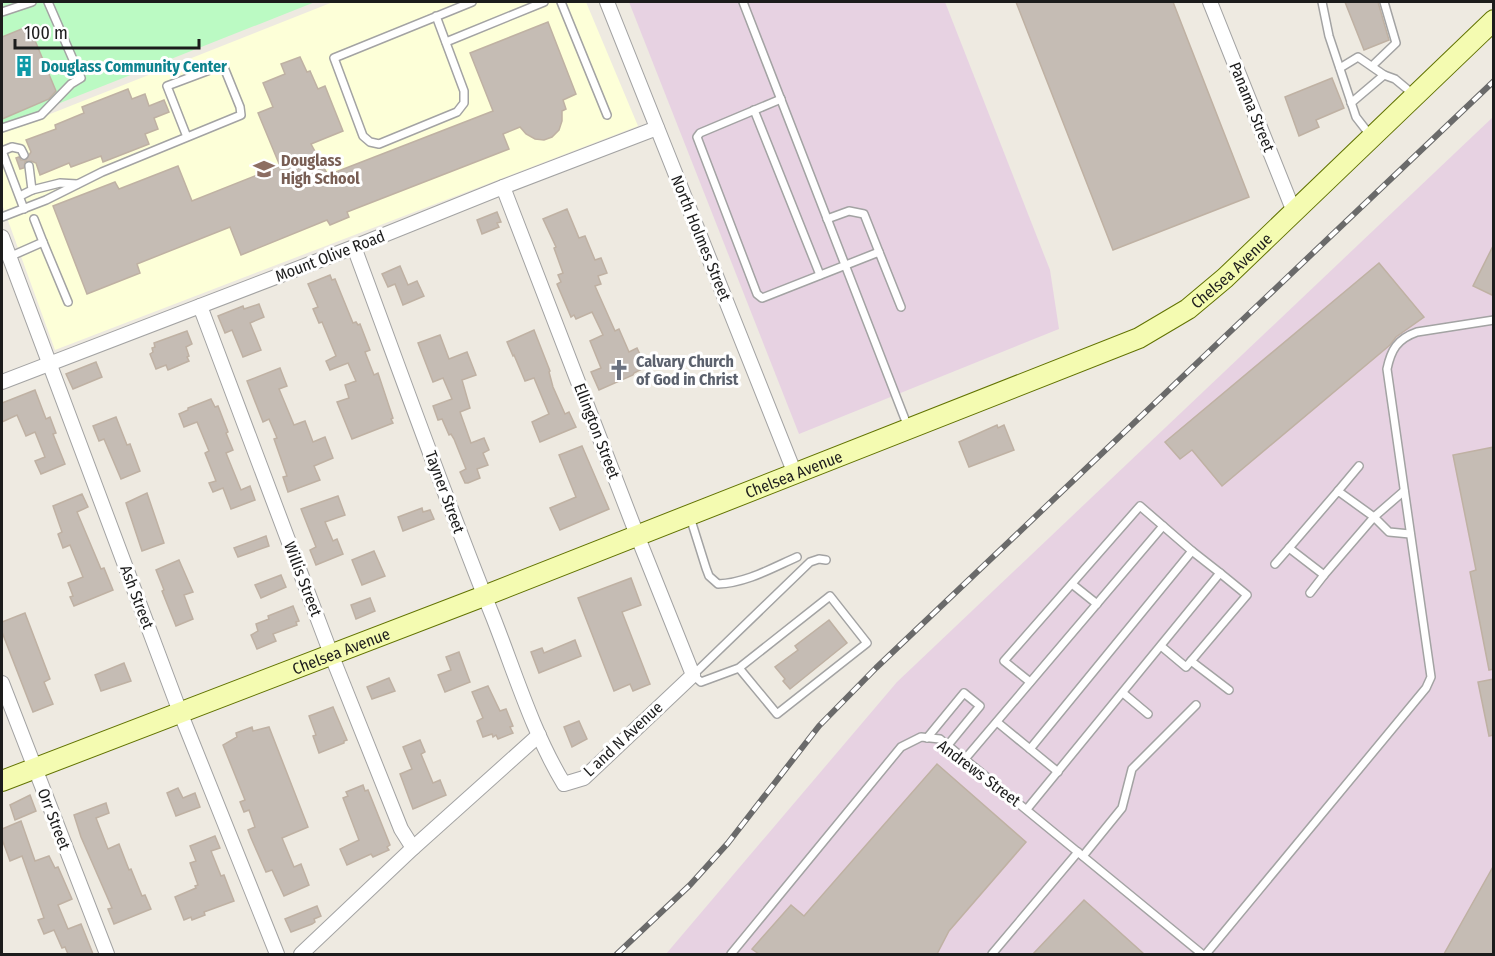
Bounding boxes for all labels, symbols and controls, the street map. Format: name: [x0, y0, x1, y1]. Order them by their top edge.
scale bar: [15, 12, 200, 50]
text: 100 m: [24, 22, 68, 44]
building icon: Douglass Community Center: [12, 54, 36, 78]
place label: Douglass Community Center: [41, 57, 227, 76]
street label: Panama Street: [1225, 59, 1279, 155]
place label: Douglass High School: [281, 151, 360, 188]
school or university icon: Douglass High School: [252, 157, 276, 181]
street label: North Holmes Street: [667, 172, 735, 304]
street label: Mount Olive Road: [273, 226, 387, 286]
street label: Chelsea Avenue: [1187, 229, 1276, 312]
place label: Calvary Church of God in Christ: [636, 352, 739, 389]
church icon: Calvary Church of God in Christ: [607, 358, 631, 382]
street label: Ellington Street: [570, 381, 624, 482]
street label: Chelsea Avenue: [742, 446, 845, 502]
street label: Tayner Street: [421, 448, 469, 537]
street label: Willis Street: [280, 539, 326, 620]
street label: Ash Street: [116, 562, 158, 632]
street label: Chelsea Avenue: [289, 624, 392, 678]
street label: L and N Avenue: [580, 698, 666, 780]
street label: Andrews Street: [934, 736, 1025, 811]
street label: Orr Street: [34, 786, 75, 853]

